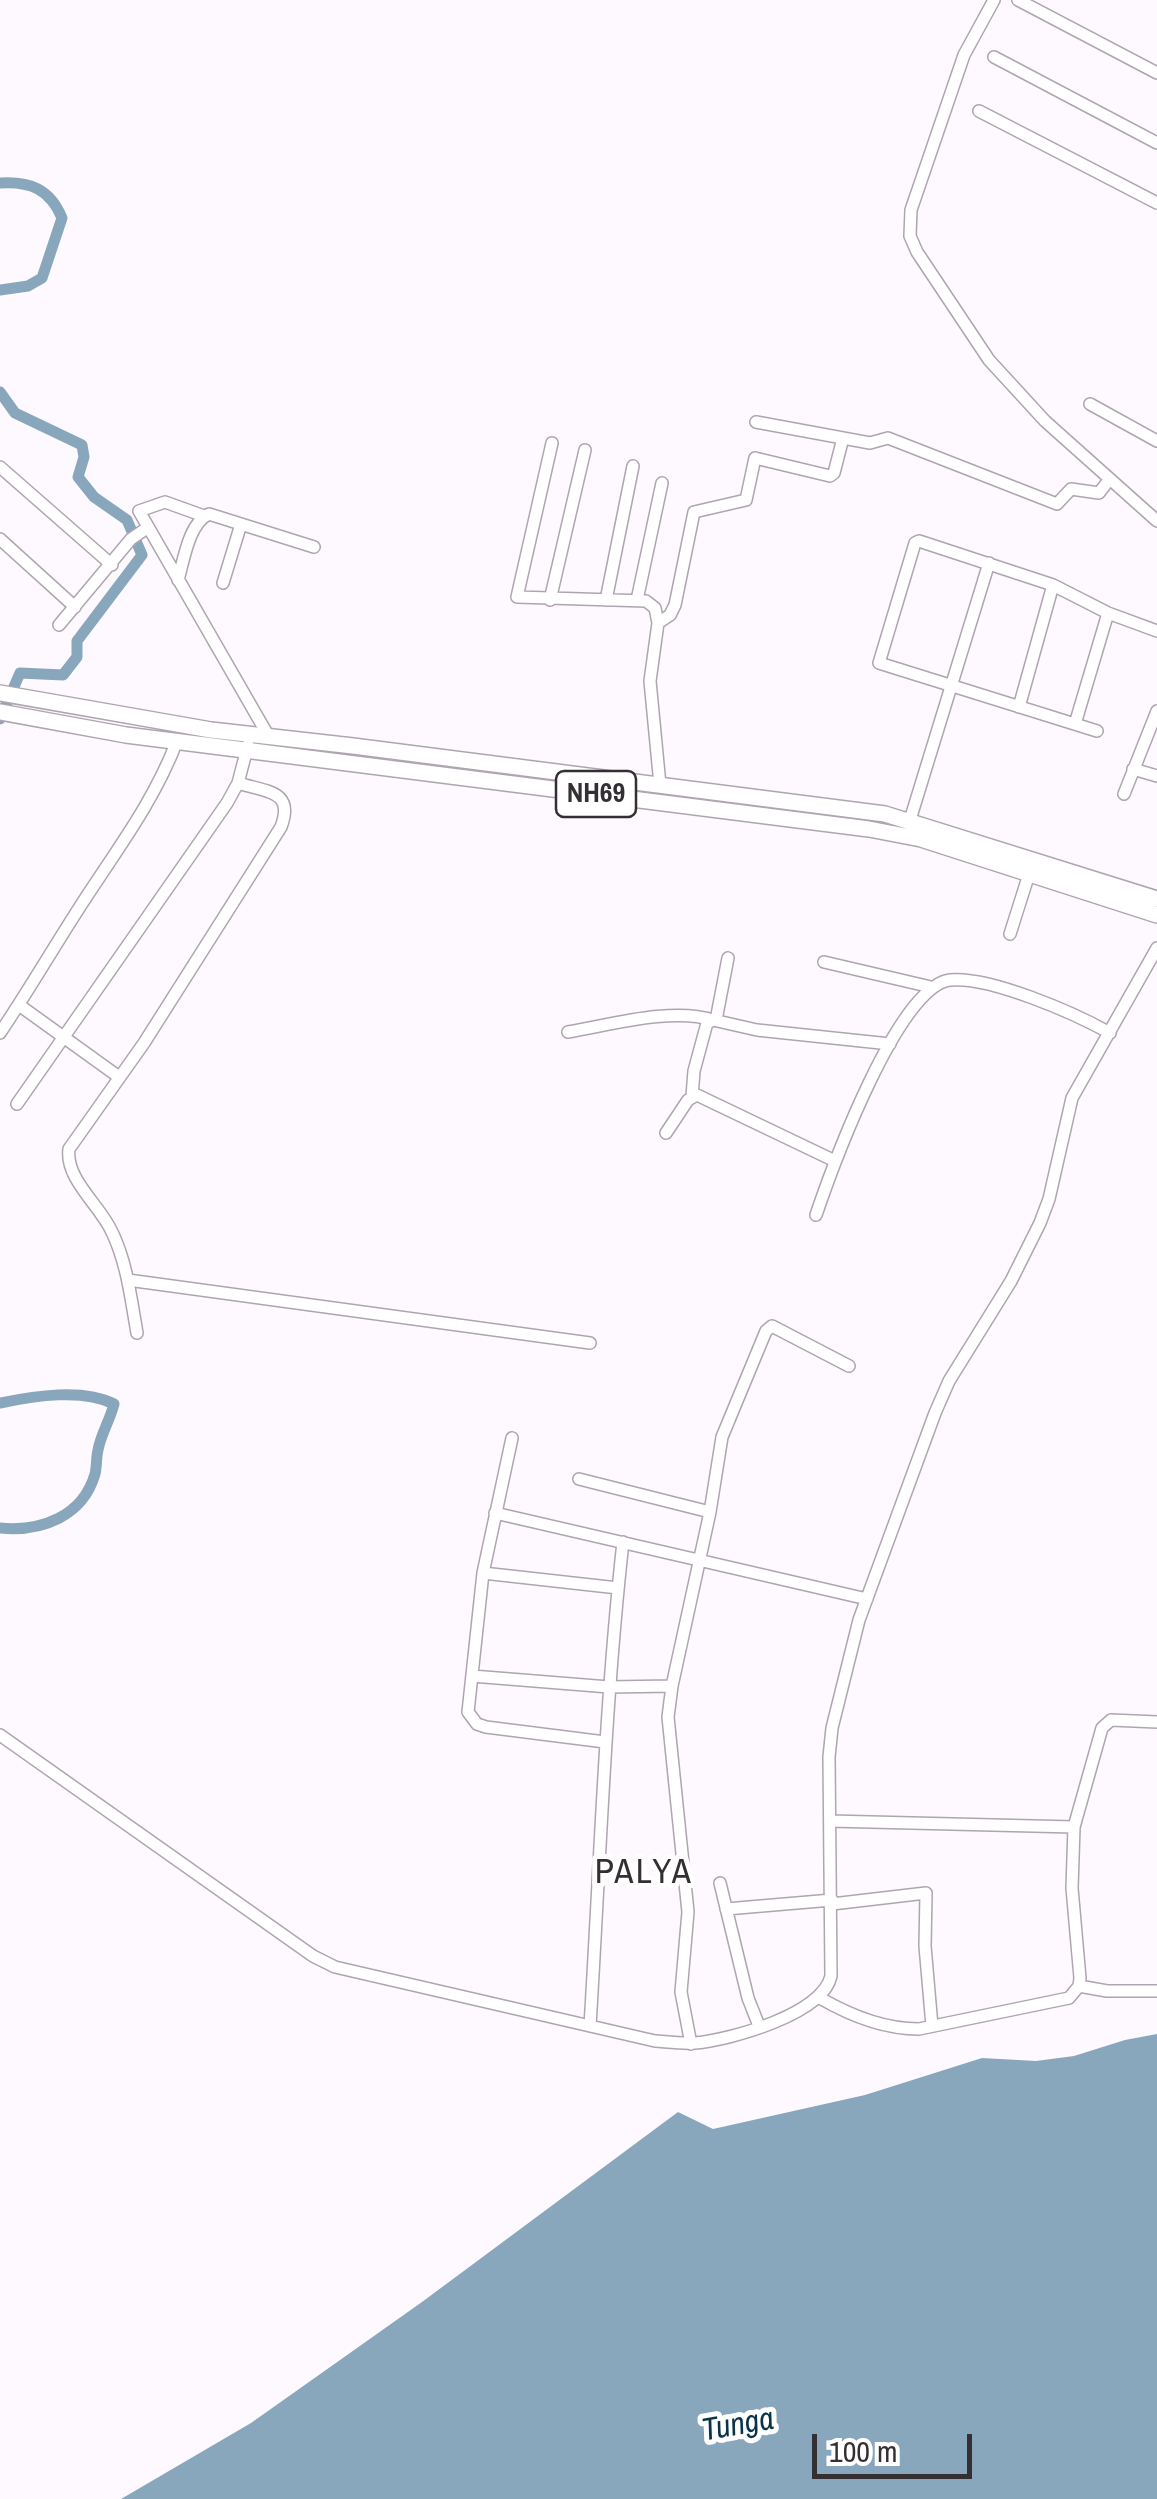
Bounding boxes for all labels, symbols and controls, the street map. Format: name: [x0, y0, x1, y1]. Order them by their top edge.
road number: NH69: [556, 771, 636, 817]
district label: PALYA: [595, 1853, 693, 1895]
water label: Tunga: [699, 2401, 777, 2451]
scale bar: [817, 2414, 977, 2476]
text: 100 m: [829, 2431, 897, 2471]

